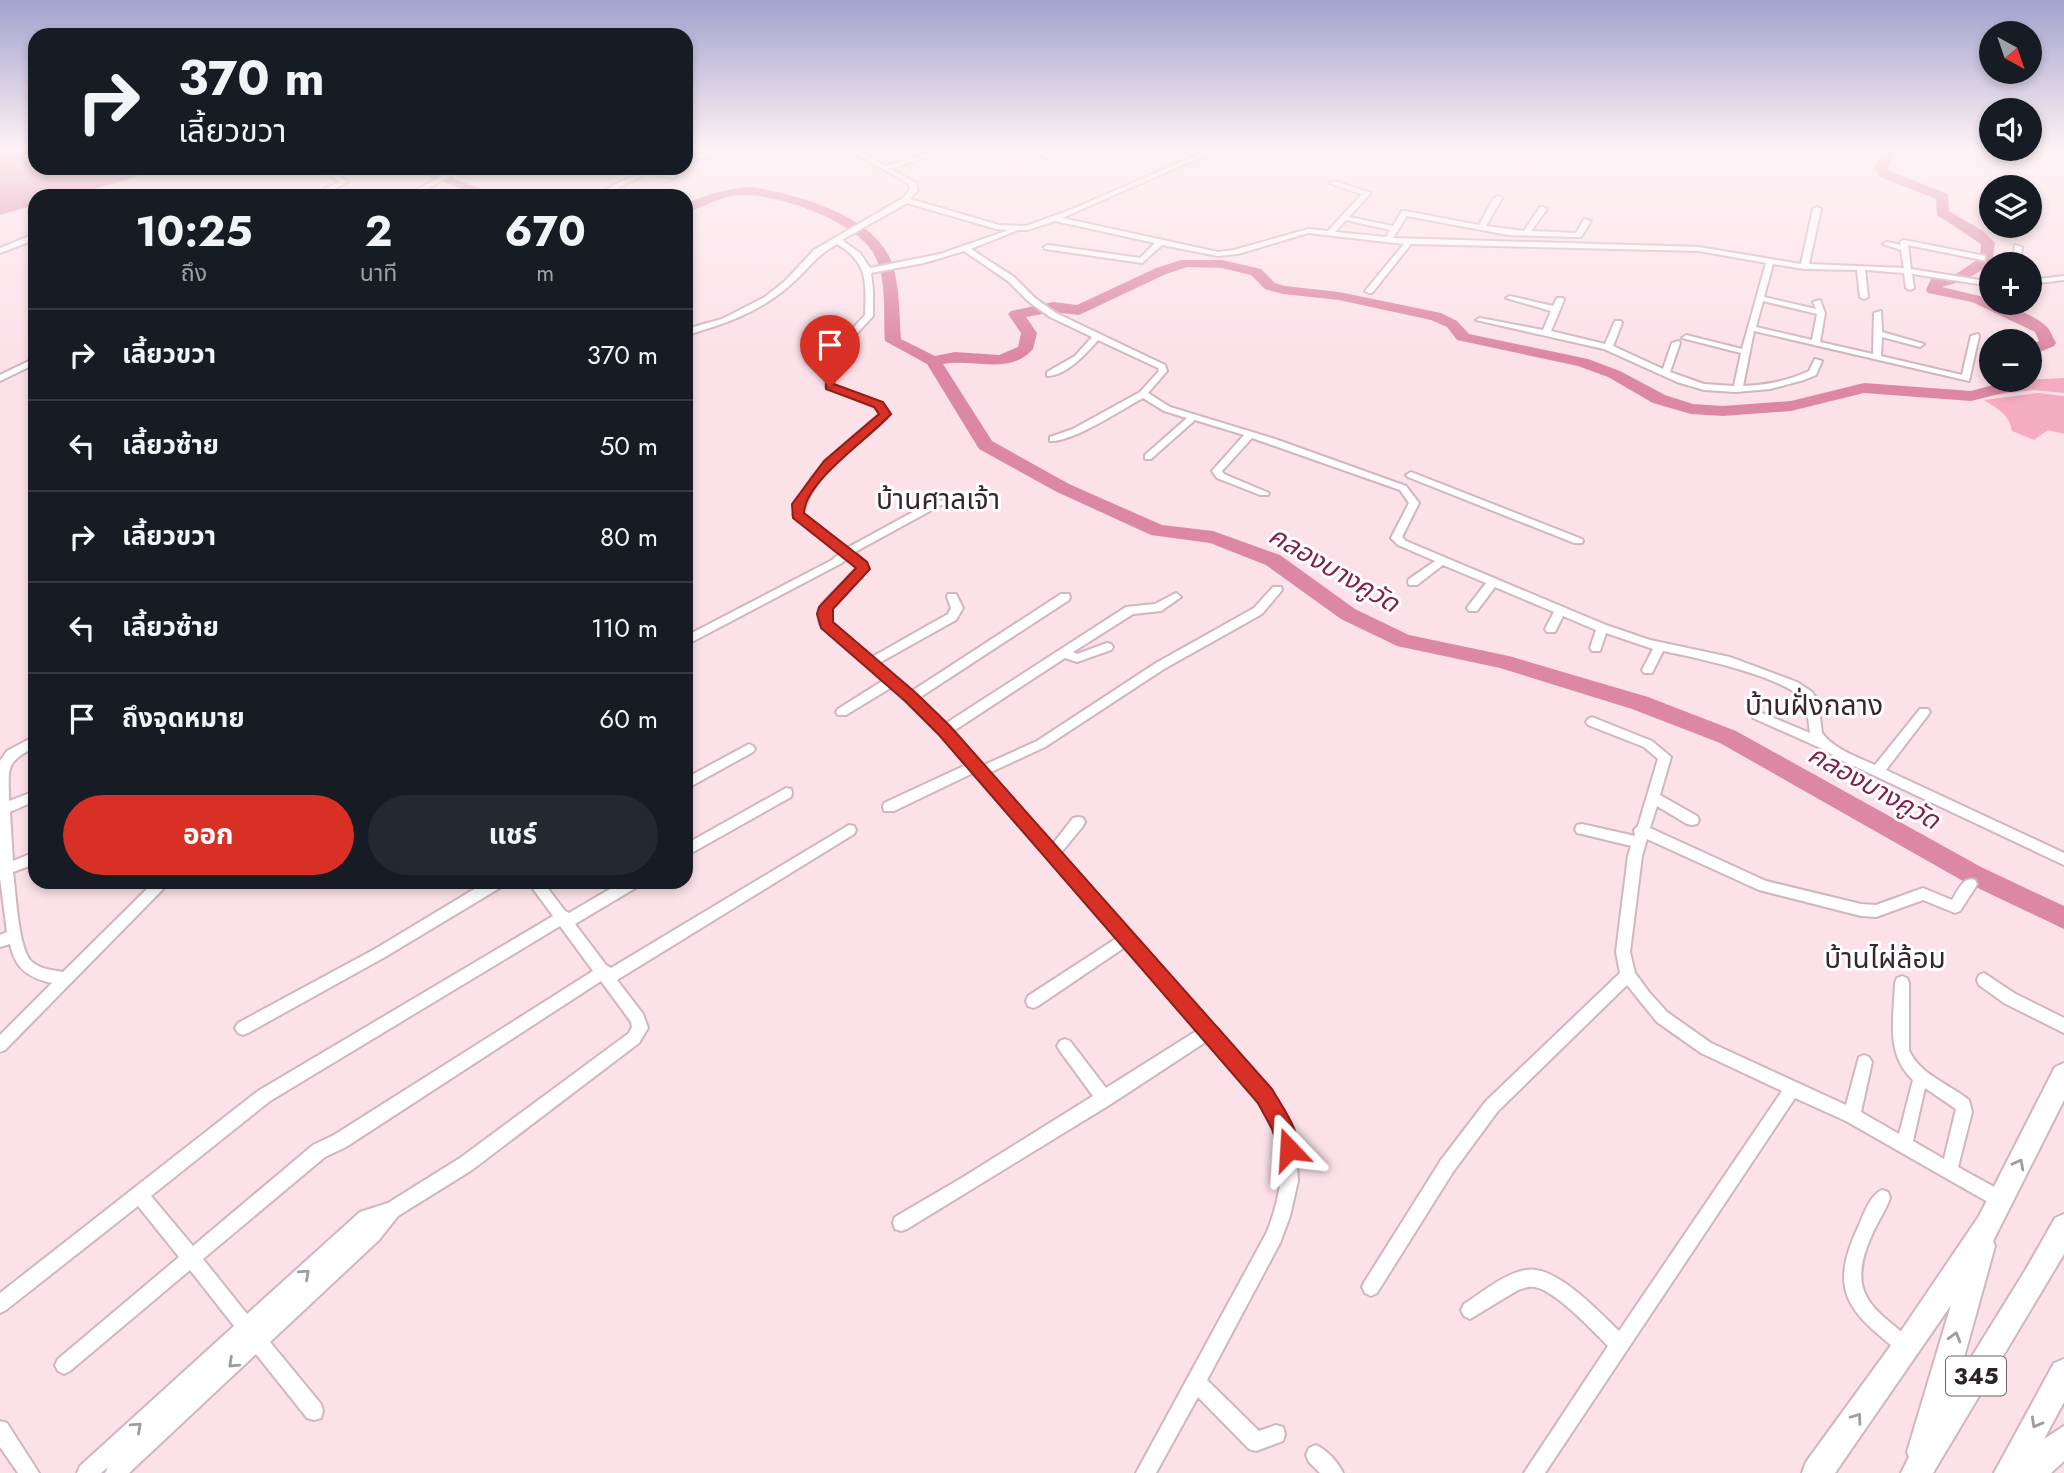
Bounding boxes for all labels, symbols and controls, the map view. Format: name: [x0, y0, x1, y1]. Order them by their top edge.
north arrow: [1979, 21, 2042, 84]
map controls: [1979, 21, 2042, 392]
text: 370 m: [178, 43, 325, 113]
icon: right: [63, 56, 154, 147]
button: sound: [1979, 98, 2042, 161]
text: เลี้ยวขวา: [178, 108, 286, 154]
button: layers: [1979, 175, 2042, 238]
text: 10:25: [135, 201, 253, 262]
text: 2: [365, 201, 392, 262]
text: 670: [505, 201, 586, 262]
button: +: [1979, 252, 2042, 315]
text: ถึง: [181, 256, 207, 290]
text: นาที: [360, 256, 397, 290]
text: m: [536, 256, 554, 290]
pin: [800, 315, 860, 387]
icon: arrive: [811, 326, 849, 364]
button: −: [1979, 329, 2042, 392]
text: เลี้ยวขวา: [122, 335, 216, 373]
icon: right: [63, 336, 101, 374]
text: 370 m: [587, 336, 658, 374]
text: เลี้ยวซ้าย: [122, 426, 219, 464]
icon: left: [63, 427, 101, 465]
text: 50 m: [600, 427, 658, 465]
district label: บ้านศาลเจ้า: [876, 479, 1000, 520]
water label: คลองบางคูวัด: [1262, 516, 1407, 622]
text: เลี้ยวขวา: [122, 517, 216, 555]
icon: right: [63, 518, 101, 556]
text: 80 m: [600, 518, 658, 556]
text: เลี้ยวซ้าย: [122, 608, 219, 646]
icon: left: [63, 609, 101, 647]
text: 110 m: [591, 609, 658, 647]
district label: บ้านฝั่งกลาง: [1745, 685, 1883, 726]
text: ถึงจุดหมาย: [122, 699, 245, 737]
icon: arrive: [63, 700, 101, 738]
text: 60 m: [599, 700, 658, 738]
water label: คลองบางคูวัด: [1802, 735, 1947, 839]
button: ออก: [63, 795, 354, 875]
button: แชร์: [368, 795, 658, 875]
district label: บ้านไผ่ล้อม: [1824, 938, 1946, 979]
position arrow: [1252, 1112, 1326, 1186]
one-way arrow: [2011, 1159, 2025, 1171]
one-way arrow: [297, 1269, 310, 1282]
one-way arrow: [1947, 1331, 1962, 1343]
one-way arrow: [228, 1355, 241, 1368]
road number: 345: [1946, 1357, 2006, 1396]
one-way arrow: [1849, 1413, 1861, 1426]
one-way arrow: [2031, 1416, 2045, 1428]
one-way arrow: [129, 1423, 142, 1435]

